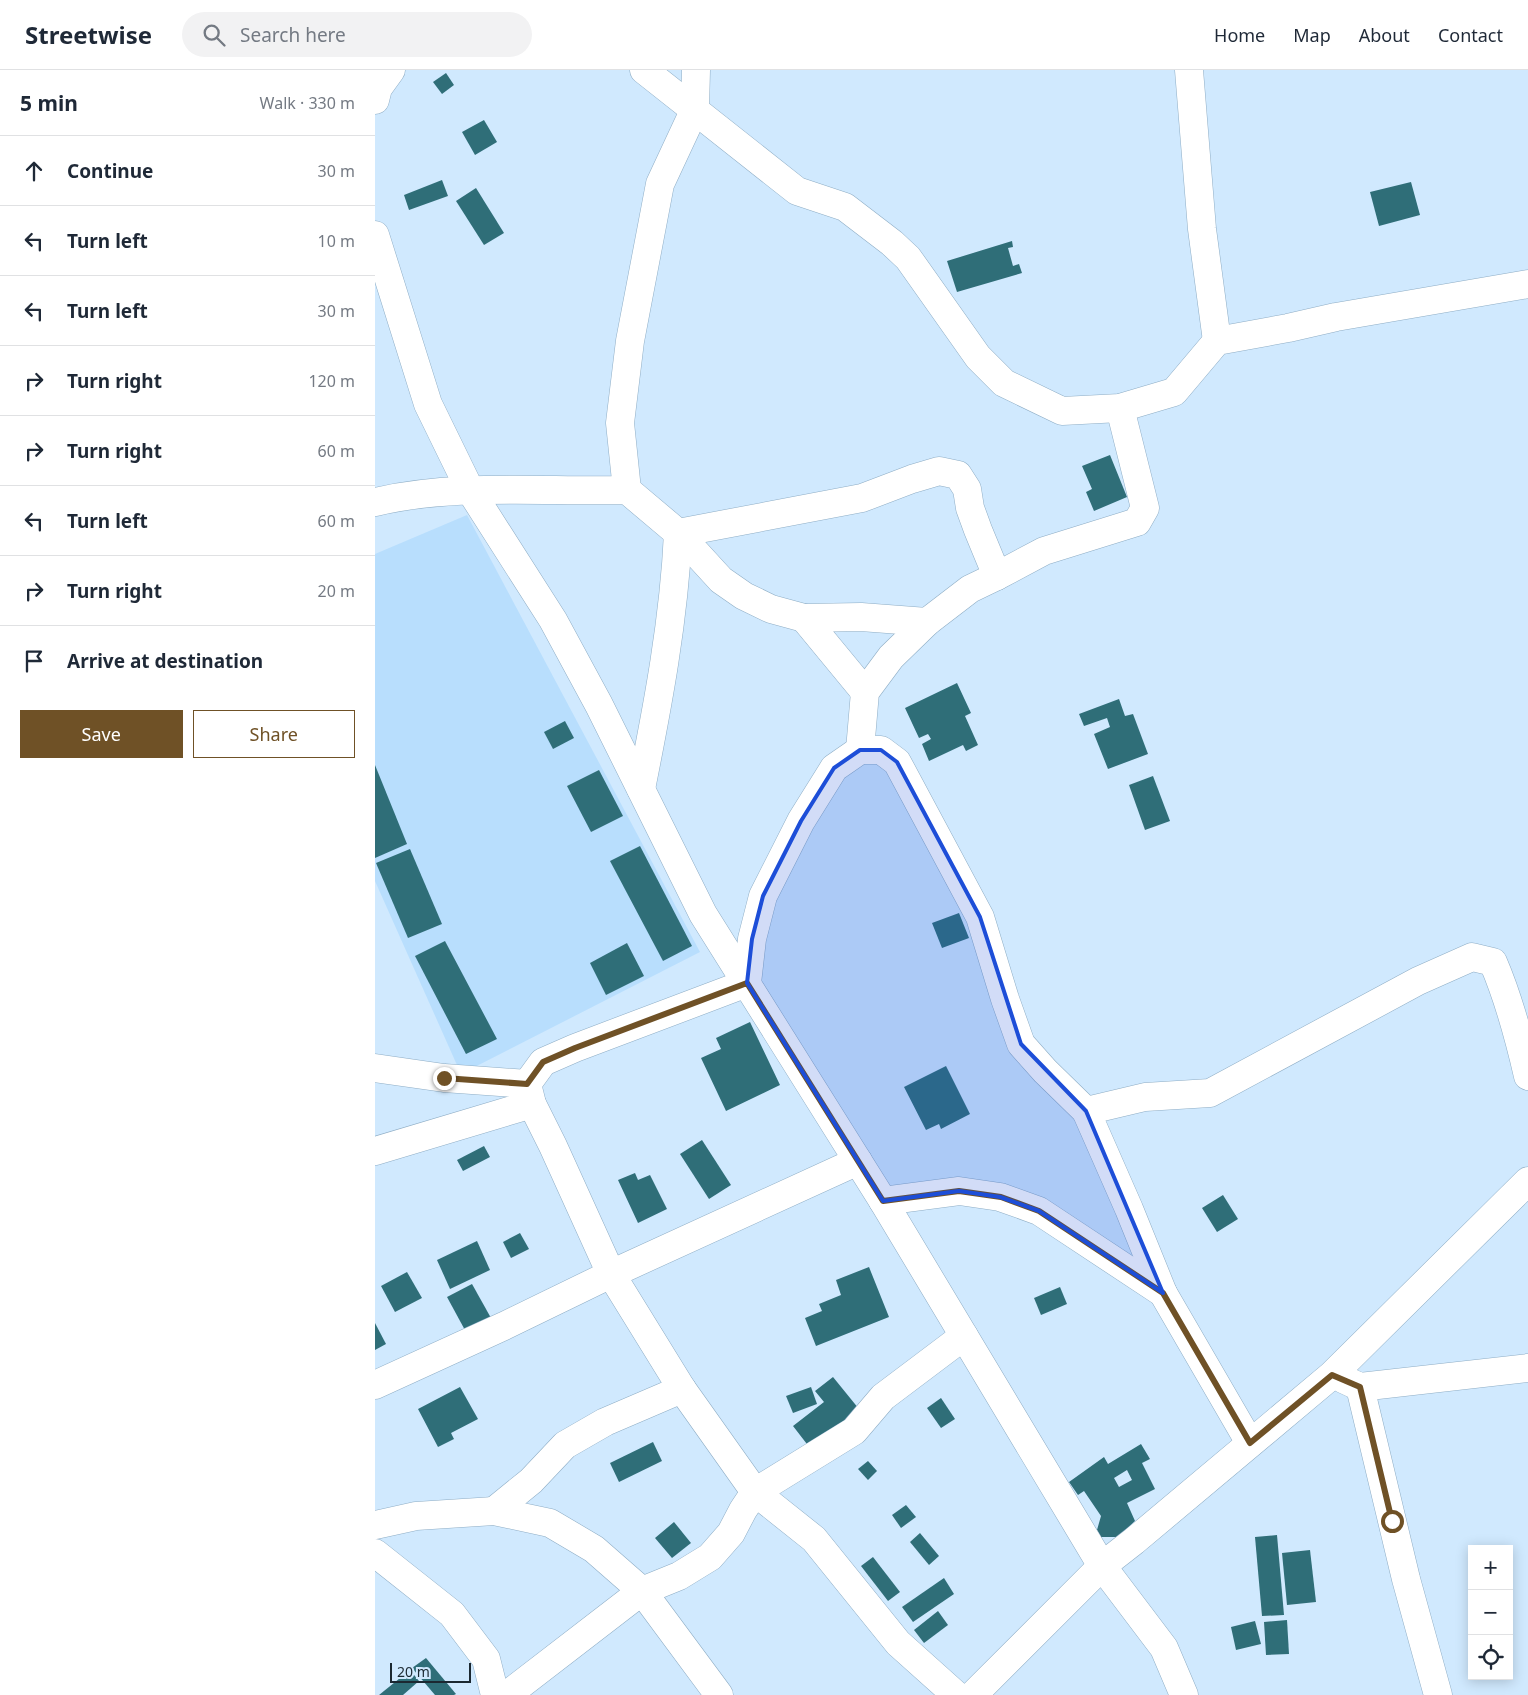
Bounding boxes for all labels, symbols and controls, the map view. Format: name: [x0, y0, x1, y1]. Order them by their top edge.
search box: [182, 12, 532, 57]
text: Streetwise: [25, 18, 152, 51]
icon: search: [200, 21, 228, 49]
text: Search here: [240, 22, 346, 48]
text: Home: [1214, 23, 1265, 47]
text: Map: [1293, 23, 1331, 47]
text: About: [1359, 23, 1410, 47]
text: Contact: [1438, 23, 1503, 47]
text: 5 min: [20, 89, 78, 117]
text: Walk · 330 m: [260, 92, 355, 114]
icon: ahead: [20, 157, 48, 185]
text: Continue: [67, 158, 153, 184]
text: 30 m: [318, 160, 355, 182]
icon: left: [20, 227, 48, 255]
text: Turn left: [67, 228, 148, 254]
text: 10 m: [318, 230, 355, 252]
icon: left: [20, 297, 48, 325]
text: Turn left: [67, 298, 148, 324]
text: 30 m: [318, 300, 355, 322]
icon: right: [20, 367, 48, 395]
text: Turn right: [67, 368, 162, 394]
text: 120 m: [308, 370, 355, 392]
icon: right: [20, 437, 48, 465]
text: Turn right: [67, 438, 162, 464]
text: 60 m: [318, 440, 355, 462]
icon: left: [20, 507, 48, 535]
text: Turn left: [67, 508, 148, 534]
text: 60 m: [318, 510, 355, 532]
icon: right: [20, 577, 48, 605]
text: Turn right: [67, 578, 162, 604]
text: 20 m: [318, 580, 355, 602]
icon: arrive: [20, 647, 48, 675]
text: Arrive at destination: [67, 648, 263, 674]
button: Save: [20, 710, 183, 758]
button: Share: [193, 710, 355, 758]
route end: [433, 1067, 456, 1090]
route start: [1381, 1510, 1404, 1533]
map controls: [1468, 1545, 1513, 1680]
button: +: [1468, 1545, 1513, 1590]
button: −: [1468, 1590, 1513, 1635]
button: locate: [1468, 1635, 1513, 1680]
scale bar: [390, 1660, 471, 1683]
text: 20 m: [397, 1662, 430, 1681]

